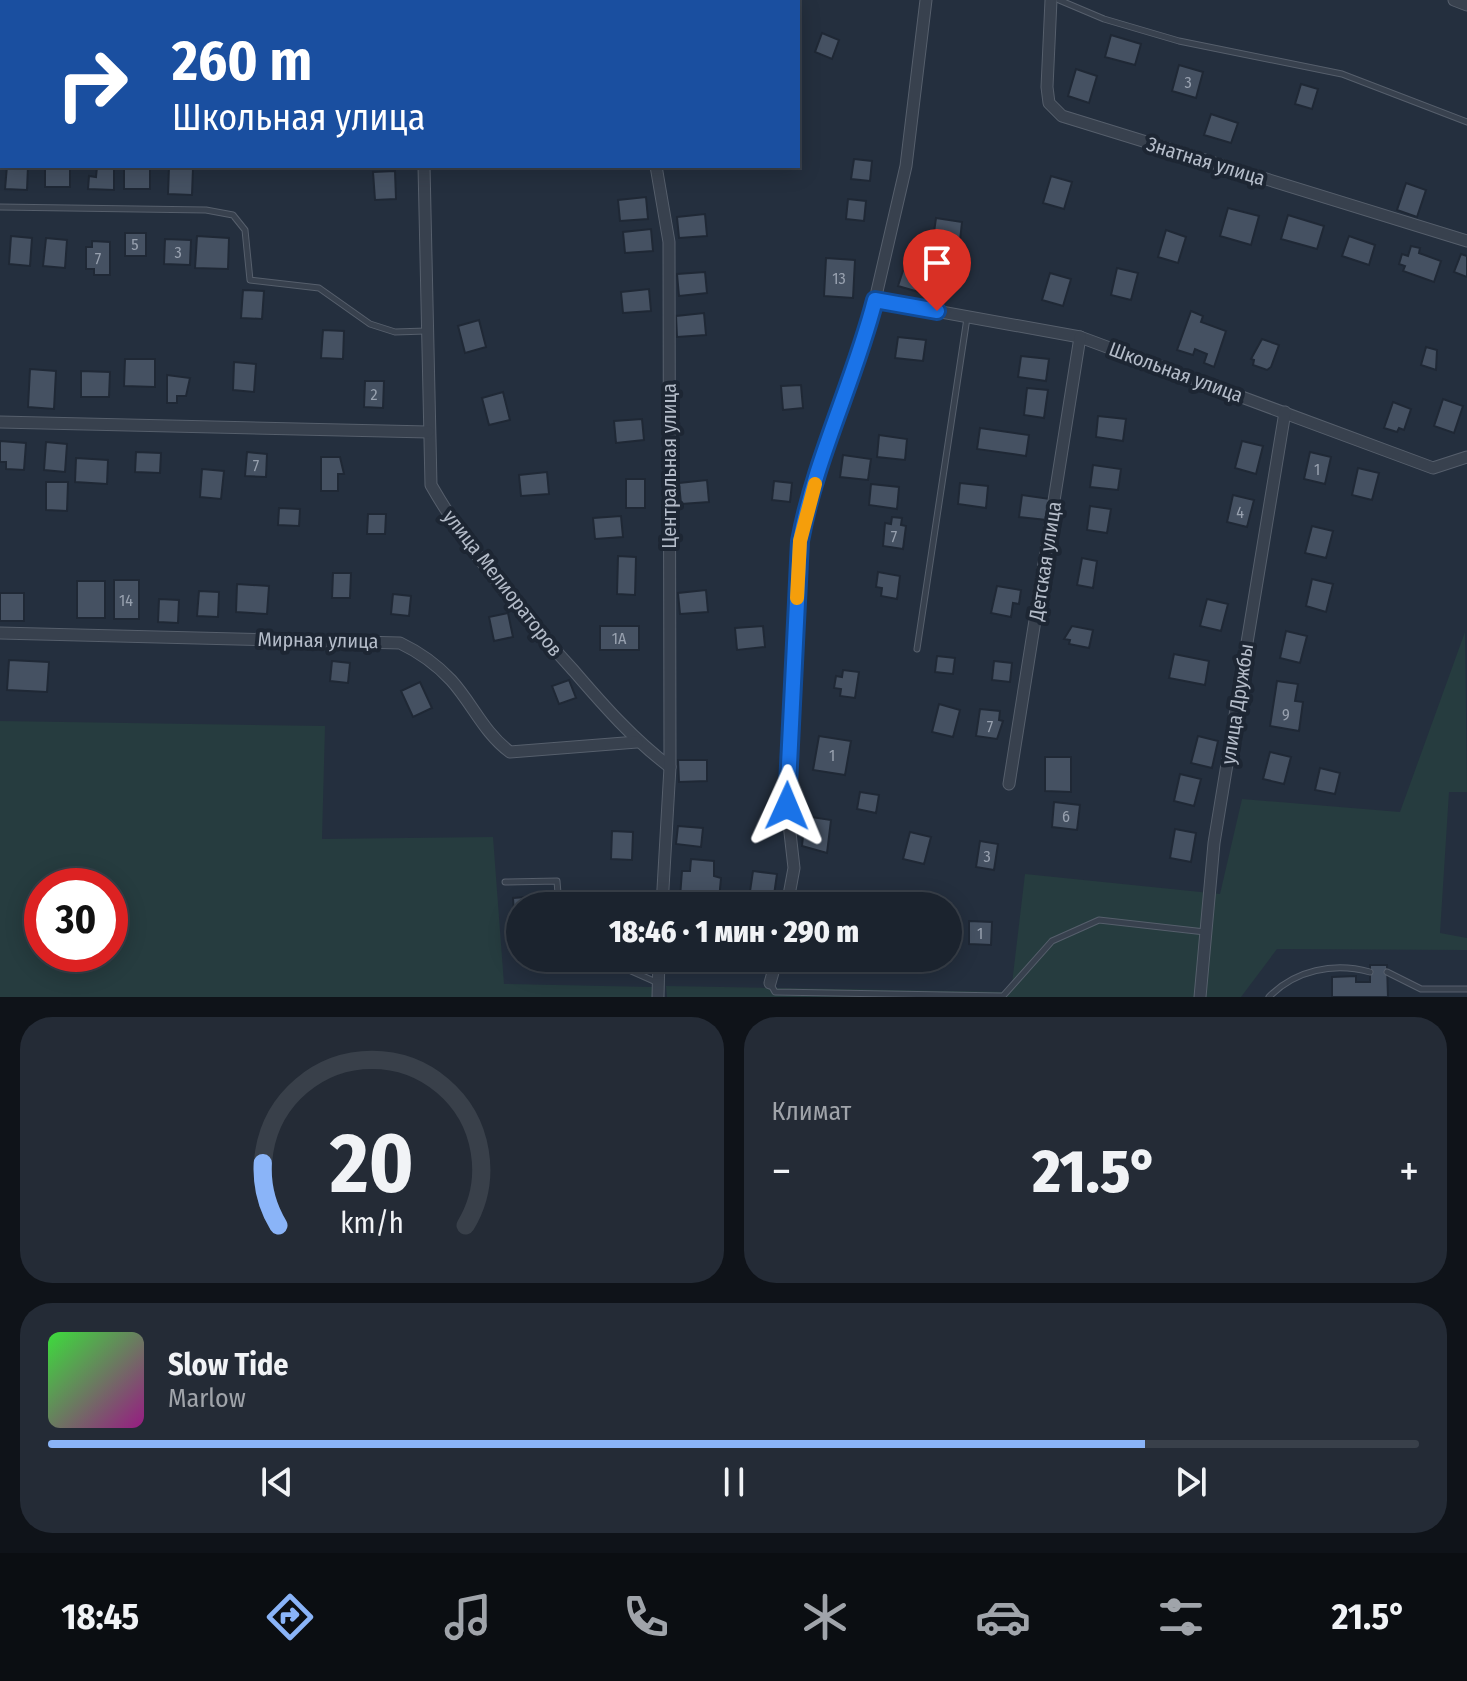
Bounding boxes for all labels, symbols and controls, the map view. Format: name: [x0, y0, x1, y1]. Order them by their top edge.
text: 260 m: [172, 28, 312, 95]
icon: right: [40, 32, 144, 136]
house number: 3: [1184, 73, 1192, 92]
text: Школьная улица: [172, 96, 425, 140]
street label: Знатная улица: [1144, 132, 1268, 190]
pin: [903, 229, 971, 311]
house number: 5: [131, 235, 139, 254]
icon: arrive: [915, 241, 959, 285]
house number: 3: [174, 243, 182, 262]
house number: 7: [95, 249, 102, 268]
house number: 13: [832, 269, 846, 288]
street label: Школьная улица: [1106, 337, 1246, 407]
street label: Центральная улица: [657, 383, 681, 549]
house number: 2: [370, 385, 378, 404]
house number: 7: [253, 456, 260, 475]
house number: 1: [1314, 460, 1320, 479]
street label: Детская улица: [1024, 500, 1066, 623]
house number: 4: [1236, 503, 1244, 522]
street label: улица Мелиораторов: [438, 505, 568, 661]
house number: 7: [891, 527, 898, 546]
house number: 14: [119, 591, 133, 610]
street label: Мирная улица: [257, 627, 379, 653]
house number: 1А: [612, 629, 627, 648]
street label: улица Дружбы: [1216, 642, 1258, 766]
house number: 9: [1282, 705, 1290, 724]
house number: 7: [987, 717, 994, 736]
house number: 1: [829, 746, 835, 765]
position arrow: [745, 764, 829, 848]
house number: 6: [1062, 807, 1070, 826]
house number: 3: [983, 847, 991, 866]
speed limit sign: 30: [24, 868, 128, 972]
text: 18:46 · 1 мин · 290 m: [609, 914, 859, 950]
house number: 1: [977, 924, 983, 943]
text: Климат: [772, 1096, 851, 1127]
text: 20: [329, 1114, 414, 1214]
text: 21.5°: [1033, 1136, 1158, 1208]
text: −: [772, 1145, 791, 1198]
text: +: [1399, 1145, 1419, 1198]
text: km/h: [340, 1206, 404, 1241]
text: Slow Tide: [168, 1347, 289, 1383]
text: Marlow: [168, 1383, 246, 1414]
icon: previous: [255, 1460, 299, 1504]
icon: pause: [712, 1460, 756, 1504]
icon: next: [1169, 1460, 1213, 1504]
icon: directions: [262, 1589, 318, 1645]
icon: music: [440, 1589, 496, 1645]
icon: phone: [618, 1589, 674, 1645]
icon: climate: [797, 1589, 853, 1645]
icon: car: [975, 1589, 1031, 1645]
icon: filters: [1153, 1589, 1209, 1645]
text: 18:45: [61, 1595, 139, 1639]
text: 21.5°: [1332, 1595, 1406, 1639]

